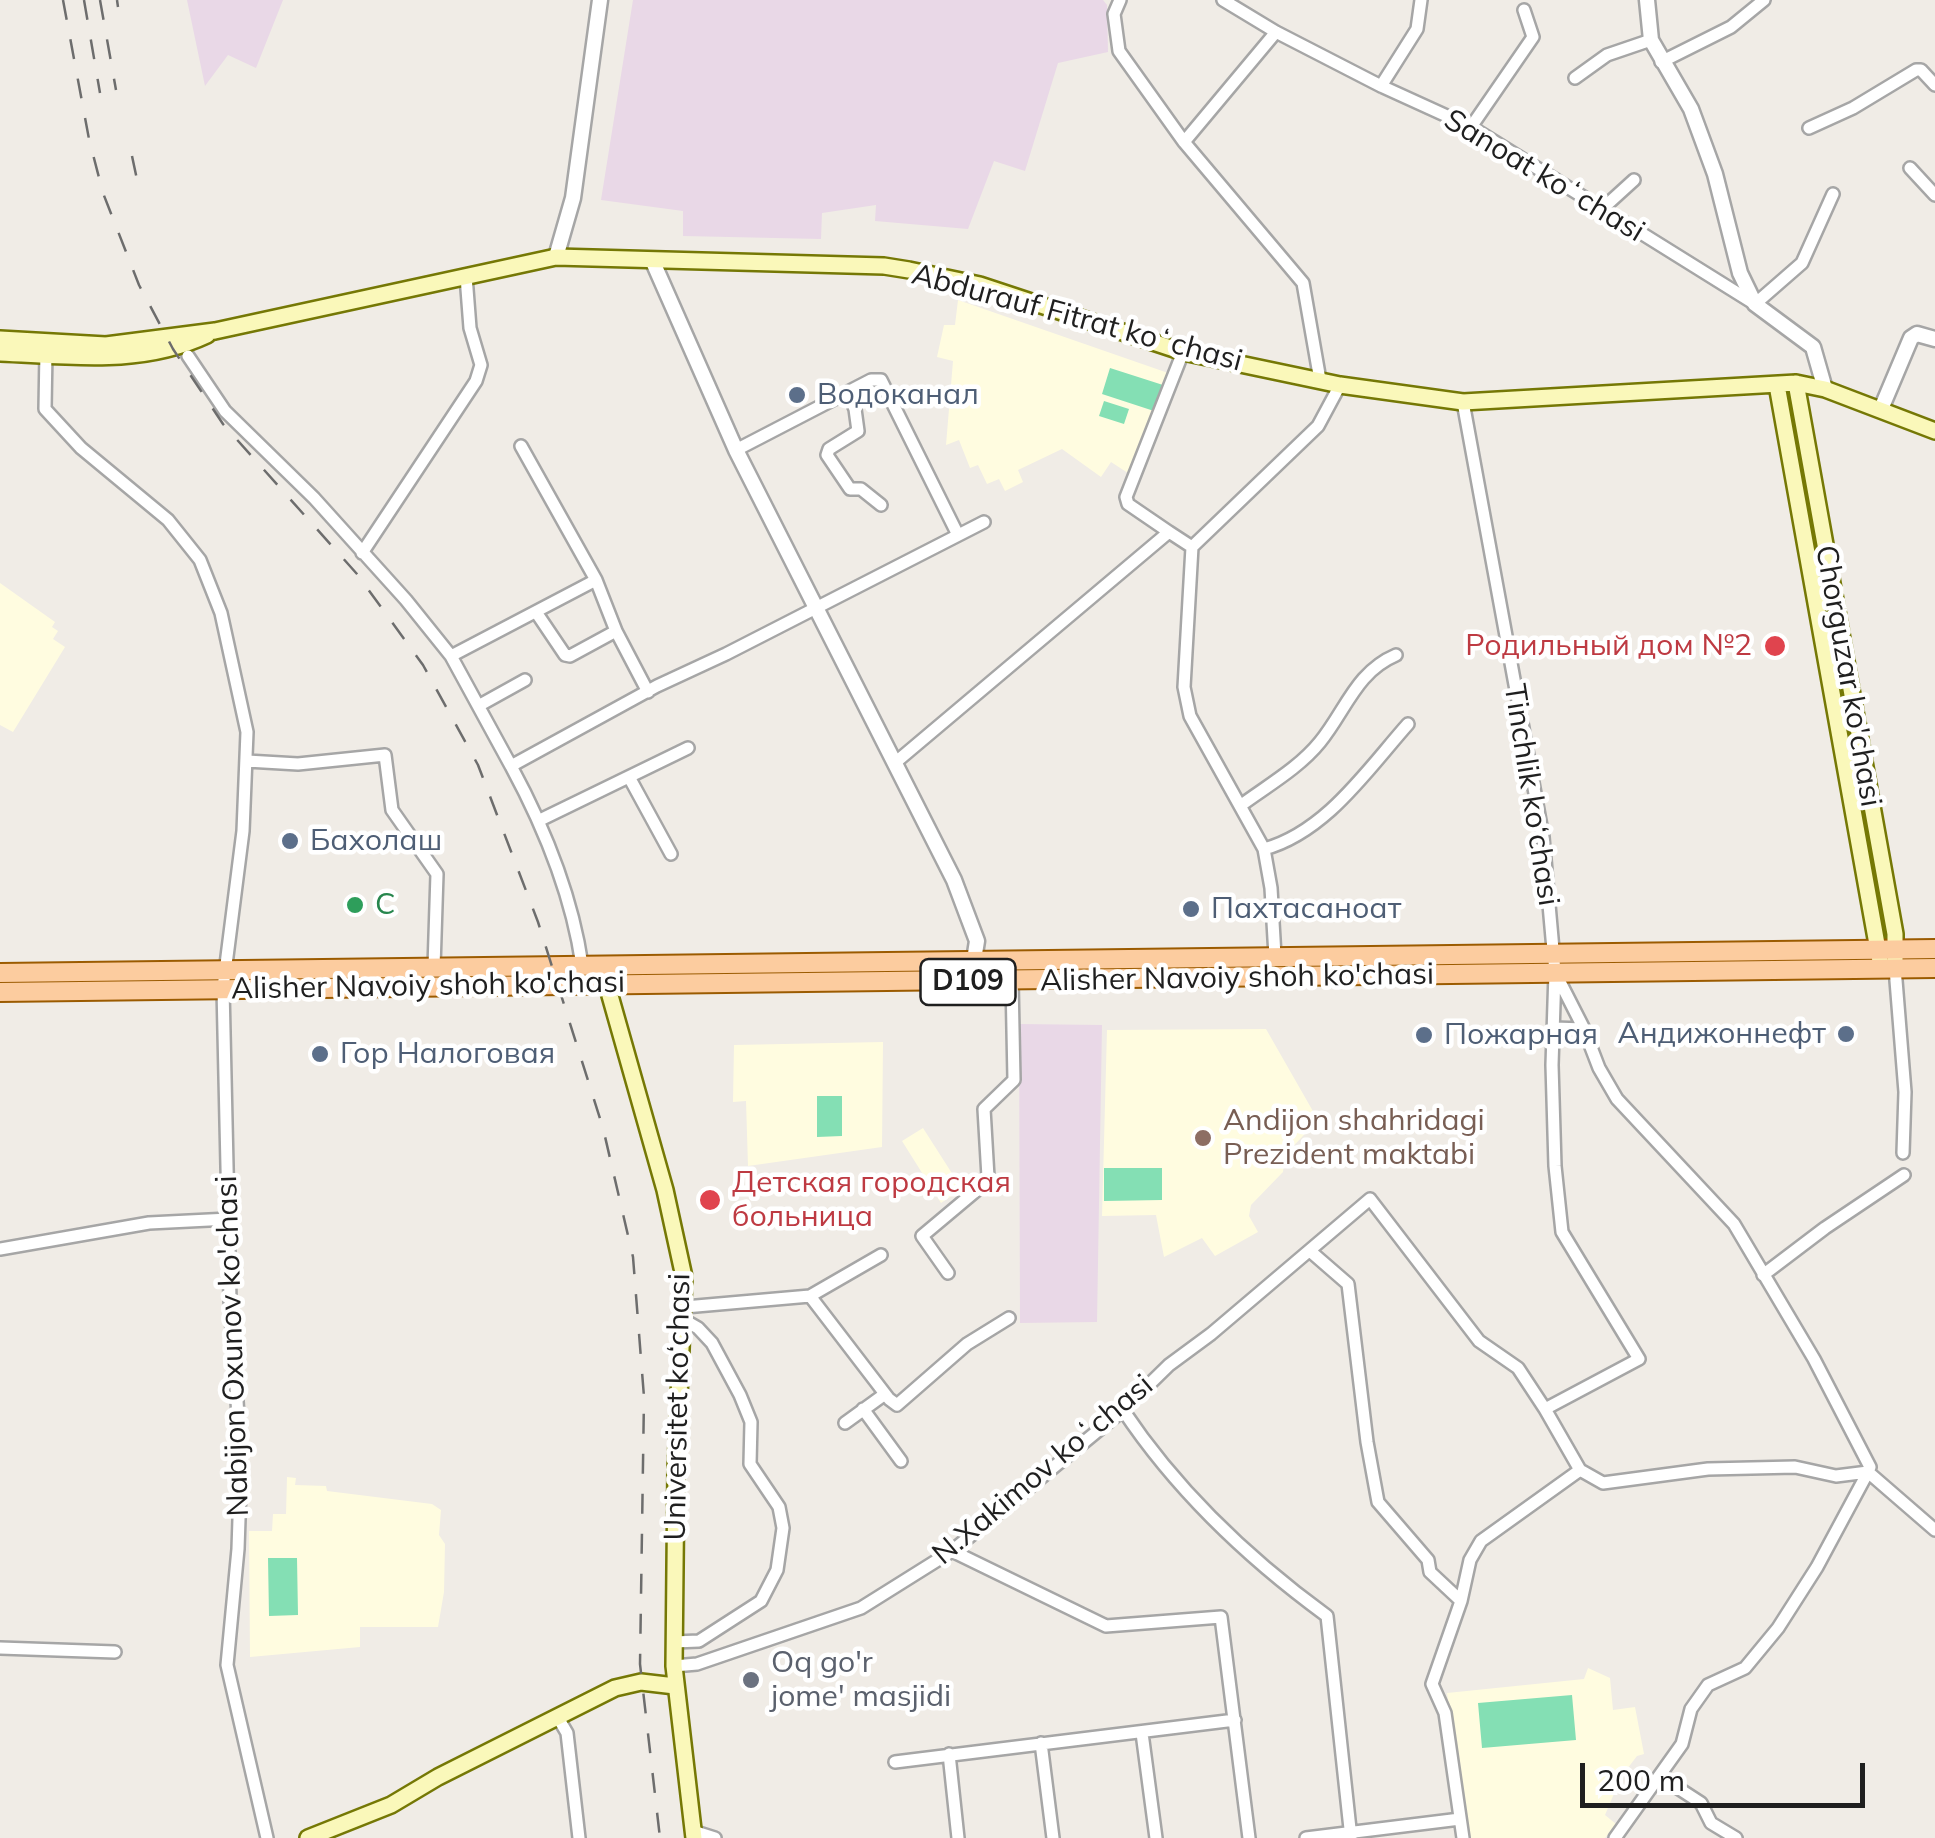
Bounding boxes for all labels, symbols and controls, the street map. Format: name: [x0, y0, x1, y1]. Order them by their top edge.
street label: Sanoat koʻchasi: [1437, 102, 1651, 250]
street label: Abdurauf Fitrat koʻchasi: [908, 257, 1246, 379]
place label: Водоканал: [817, 377, 979, 413]
marker: Водоканал: [786, 384, 808, 406]
street label: Chorguzar ko'chasi: [1807, 543, 1889, 809]
place label: Родильный дом №2: [1465, 628, 1752, 664]
marker: Родильный дом №2: [1762, 633, 1788, 659]
street label: Tinchlik kо‘chasi: [1496, 682, 1566, 908]
place label: Бахолаш: [310, 823, 442, 859]
marker: Бахолаш: [279, 830, 301, 852]
place label: С: [375, 887, 396, 923]
place label: Пахтасаноат: [1211, 891, 1401, 927]
marker: С: [344, 894, 366, 916]
marker: Пахтасаноат: [1180, 898, 1202, 920]
street label: Alisher Navoiy shoh ko'chasi: [1040, 957, 1434, 999]
road number: D109: [920, 959, 1016, 1005]
street label: Alisher Navoiy shoh ko'chasi: [231, 965, 625, 1007]
place label: Андижоннефт: [1618, 1016, 1826, 1052]
place label: Пожарная: [1444, 1017, 1598, 1053]
marker: Андижоннефт: [1835, 1023, 1857, 1045]
marker: Пожарная: [1413, 1024, 1435, 1046]
place label: Гор Налоговая: [340, 1036, 555, 1072]
marker: Гор Налоговая: [309, 1043, 331, 1065]
place label: Andijon shahridagi Prezident maktabi: [1223, 1103, 1485, 1174]
marker: Andijon shahridagi Prezident maktabi: [1192, 1127, 1214, 1149]
place label: Детская городская больница: [732, 1165, 1011, 1236]
street label: Nabijon Oxunov ko'chasi: [209, 1175, 257, 1517]
marker: Детская городская больница: [697, 1187, 723, 1213]
street label: Universitet kо‘chasi: [658, 1273, 698, 1541]
street label: N.Xakimov koʻchasi: [926, 1367, 1160, 1573]
place label: Oq go'r jome' masjidi: [771, 1645, 951, 1716]
marker: Oq go'r jome' masjidi: [740, 1669, 762, 1691]
scale bar: [1585, 1743, 1870, 1805]
text: 200 m: [1597, 1761, 1685, 1799]

